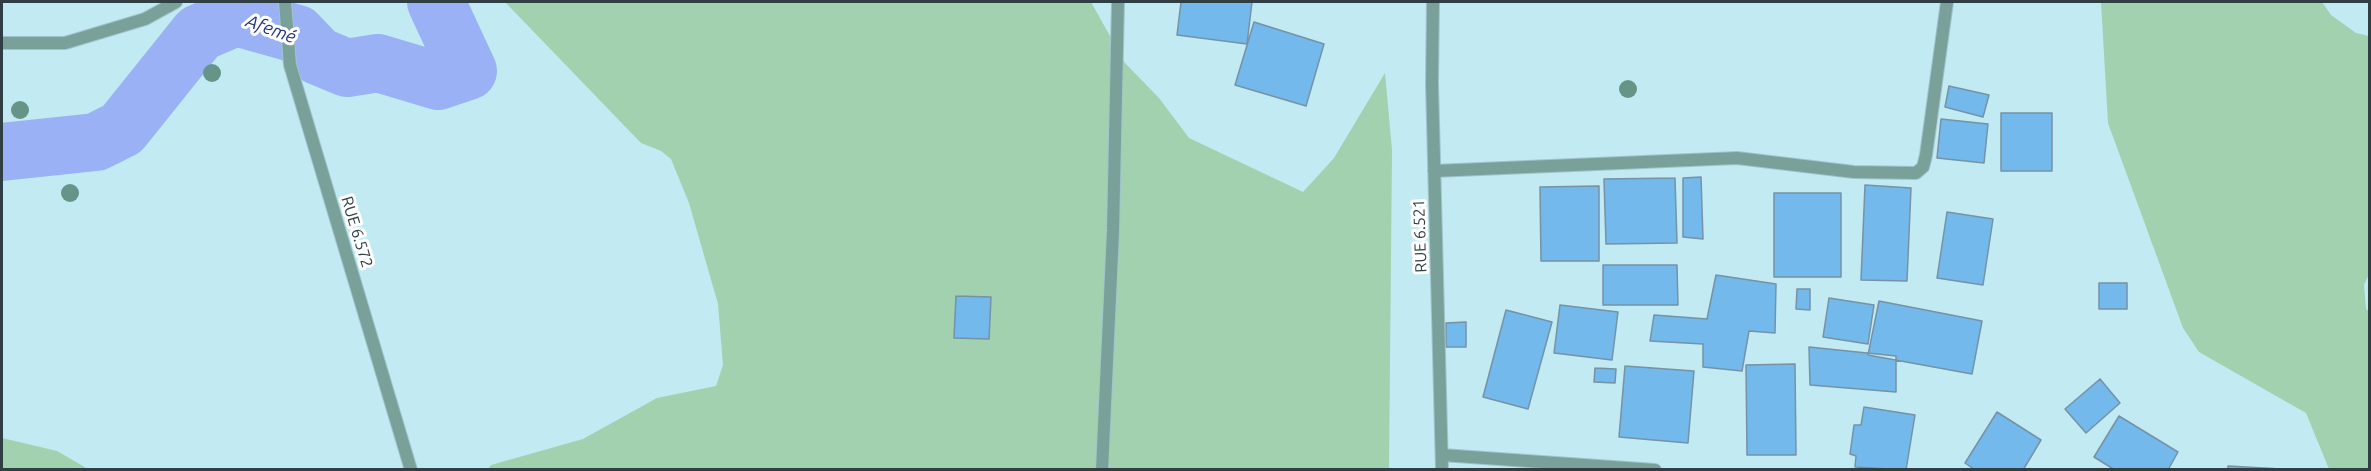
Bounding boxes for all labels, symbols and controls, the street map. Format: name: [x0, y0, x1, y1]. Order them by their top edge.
water label: Afemé: [243, 10, 299, 48]
street label: RUE 6.572: [337, 194, 377, 270]
street label: RUE 6.521: [1409, 199, 1431, 273]

